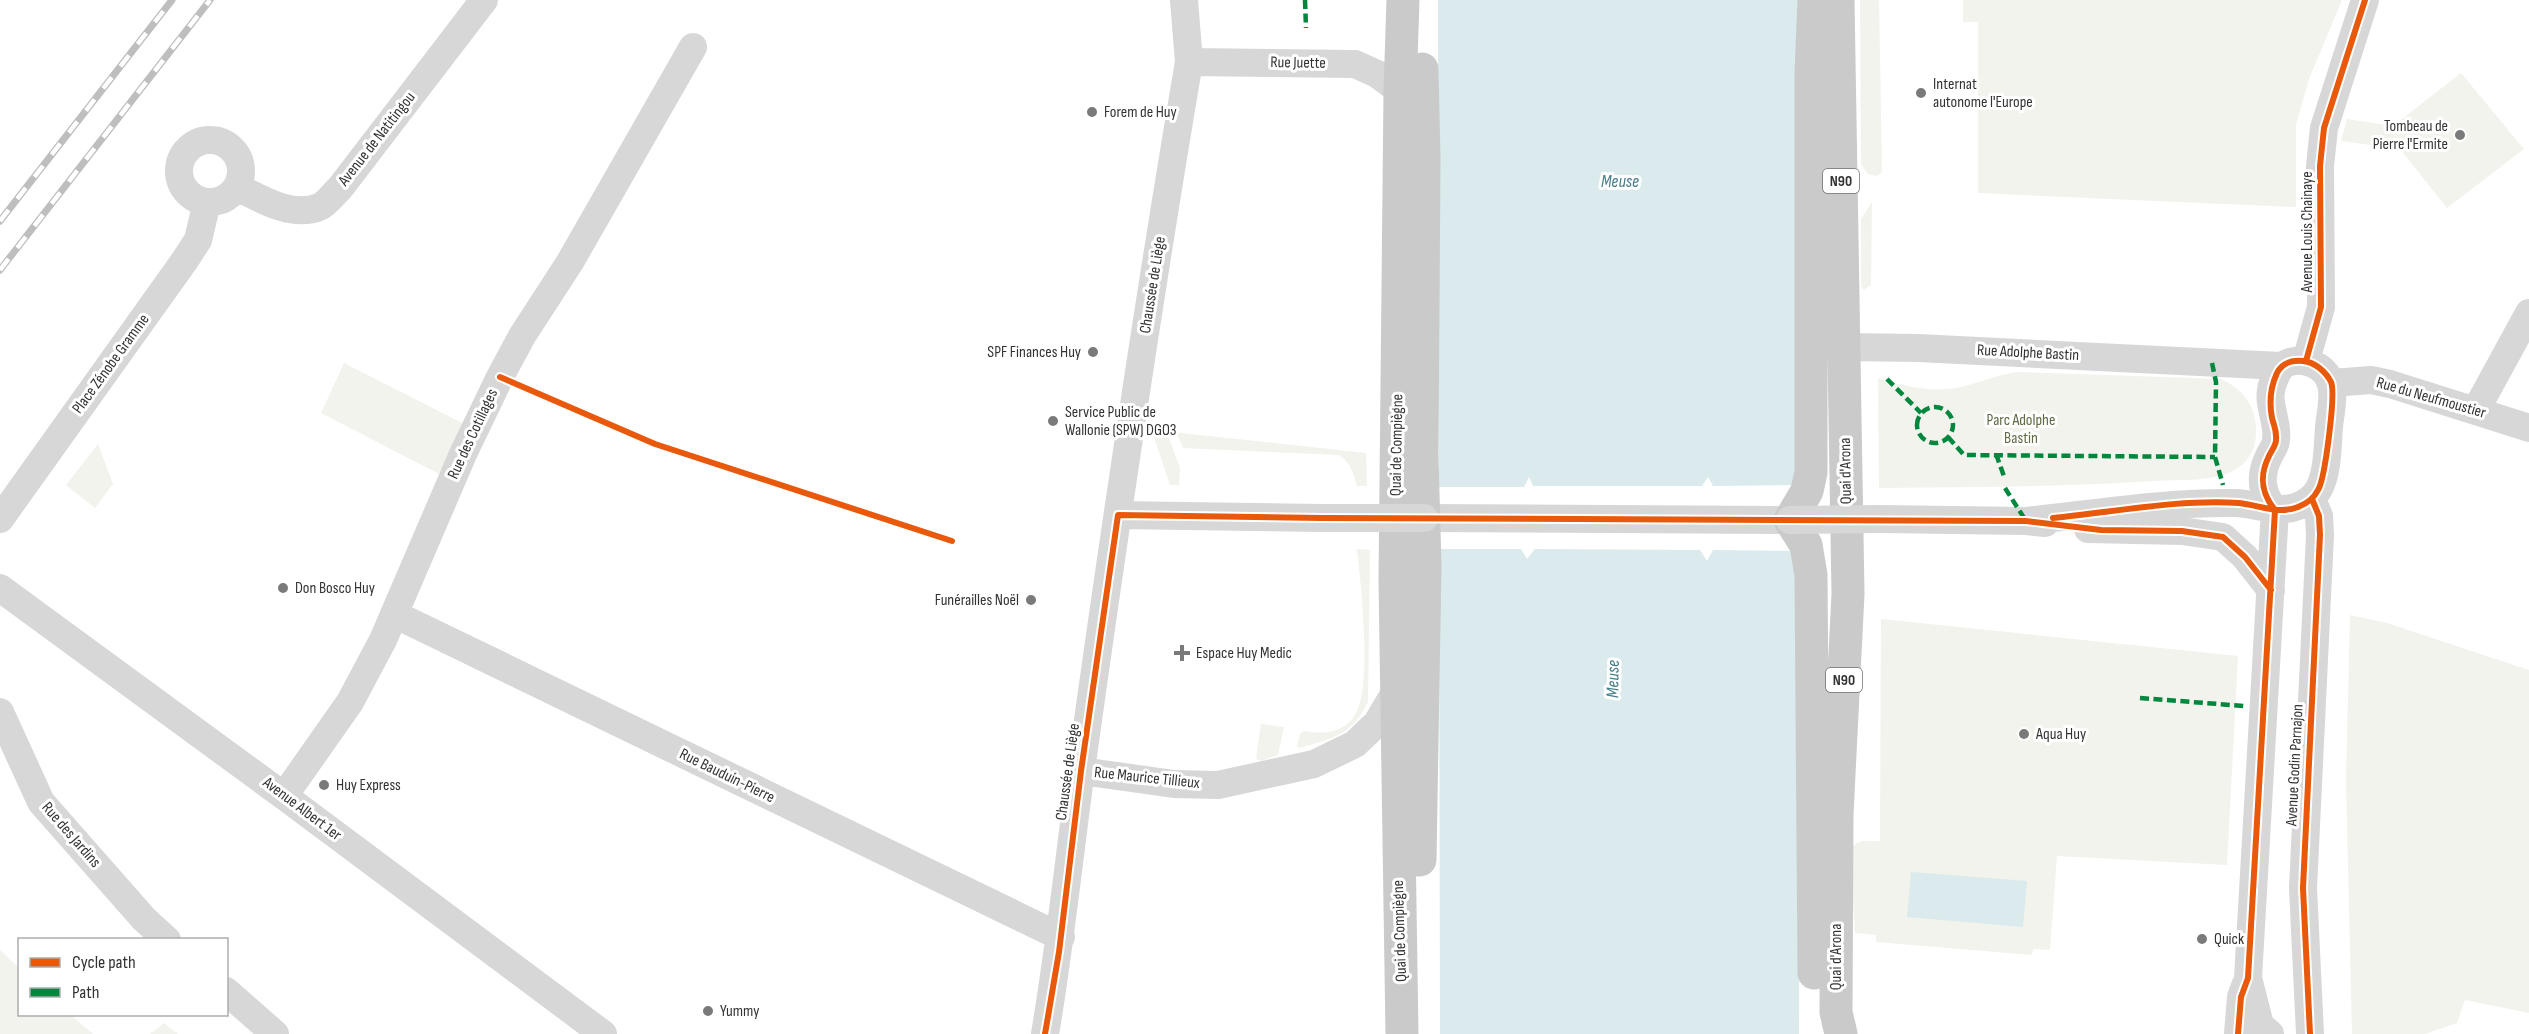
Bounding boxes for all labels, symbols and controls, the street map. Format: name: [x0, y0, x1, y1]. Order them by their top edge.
street label: Rue Juette: [1270, 53, 1326, 73]
place label: Internat autonome l'Europe: [1933, 75, 2033, 112]
marker: Internat autonome l'Europe: [1914, 86, 1928, 100]
street label: Avenue de Natitingou: [334, 88, 420, 190]
place label: Forem de Huy: [1104, 103, 1177, 122]
marker: Forem de Huy: [1085, 105, 1099, 119]
place label: Tombeau de Pierre l'Ermite: [2373, 117, 2448, 154]
marker: Tombeau de Pierre l'Ermite: [2453, 128, 2467, 142]
road number: N90: [1823, 169, 1859, 193]
water label: Meuse: [1601, 171, 1639, 192]
street label: Avenue Louis Chainaye: [2298, 171, 2317, 294]
street label: Chaussée de Liège: [1136, 235, 1170, 335]
street label: Place Zénobe Gramme: [68, 310, 154, 418]
street label: Rue Adolphe Bastin: [1976, 341, 2080, 365]
place label: SPF Finances Huy: [987, 343, 1081, 362]
marker: SPF Finances Huy: [1086, 345, 1100, 359]
street label: Rue du Neufmoustier: [2374, 373, 2488, 423]
street label: Rue des Cotillages: [444, 386, 502, 482]
street label: Quai de Compiègne: [1387, 394, 1407, 496]
place label: Service Public de Wallonie (SPW) DGO3: [1065, 403, 1177, 440]
park label: Parc Adolphe Bastin: [1987, 411, 2055, 448]
marker: Service Public de Wallonie (SPW) DGO3: [1046, 414, 1060, 428]
street label: Quai d'Arona: [1836, 438, 1856, 504]
place label: Don Bosco Huy: [295, 579, 375, 598]
marker: Don Bosco Huy: [276, 581, 290, 595]
place label: Funérailles Noël: [935, 591, 1019, 610]
marker: Funérailles Noël: [1024, 593, 1038, 607]
marker: Espace Huy Medic: [1173, 644, 1191, 662]
place label: Espace Huy Medic: [1196, 644, 1292, 663]
water label: Meuse: [1602, 660, 1624, 698]
road number: N90: [1826, 668, 1862, 692]
street label: Avenue Godin Parnajon: [2282, 704, 2308, 827]
street label: Chaussée de Liège: [1052, 722, 1084, 822]
place label: Aqua Huy: [2035, 725, 2086, 744]
marker: Aqua Huy: [2017, 727, 2031, 741]
street label: Rue Bauduin-Pierre: [676, 745, 778, 807]
street label: Rue Maurice Tillieux: [1093, 763, 1201, 793]
street label: Avenue Albert 1er: [258, 773, 345, 845]
place label: Huy Express: [336, 776, 401, 795]
marker: Huy Express: [317, 778, 331, 792]
street label: Rue des Jardins: [37, 798, 105, 872]
street label: Quai de Compiègne: [1389, 880, 1411, 982]
street label: Quai d'Arona: [1827, 924, 1846, 990]
place label: Quick: [2214, 930, 2244, 949]
marker: Quick: [2195, 932, 2209, 946]
legend: [18, 938, 228, 1016]
text: Cycle path: [72, 952, 136, 973]
text: Path: [72, 982, 100, 1003]
place label: Yummy: [720, 1002, 759, 1021]
marker: Yummy: [701, 1004, 715, 1018]

